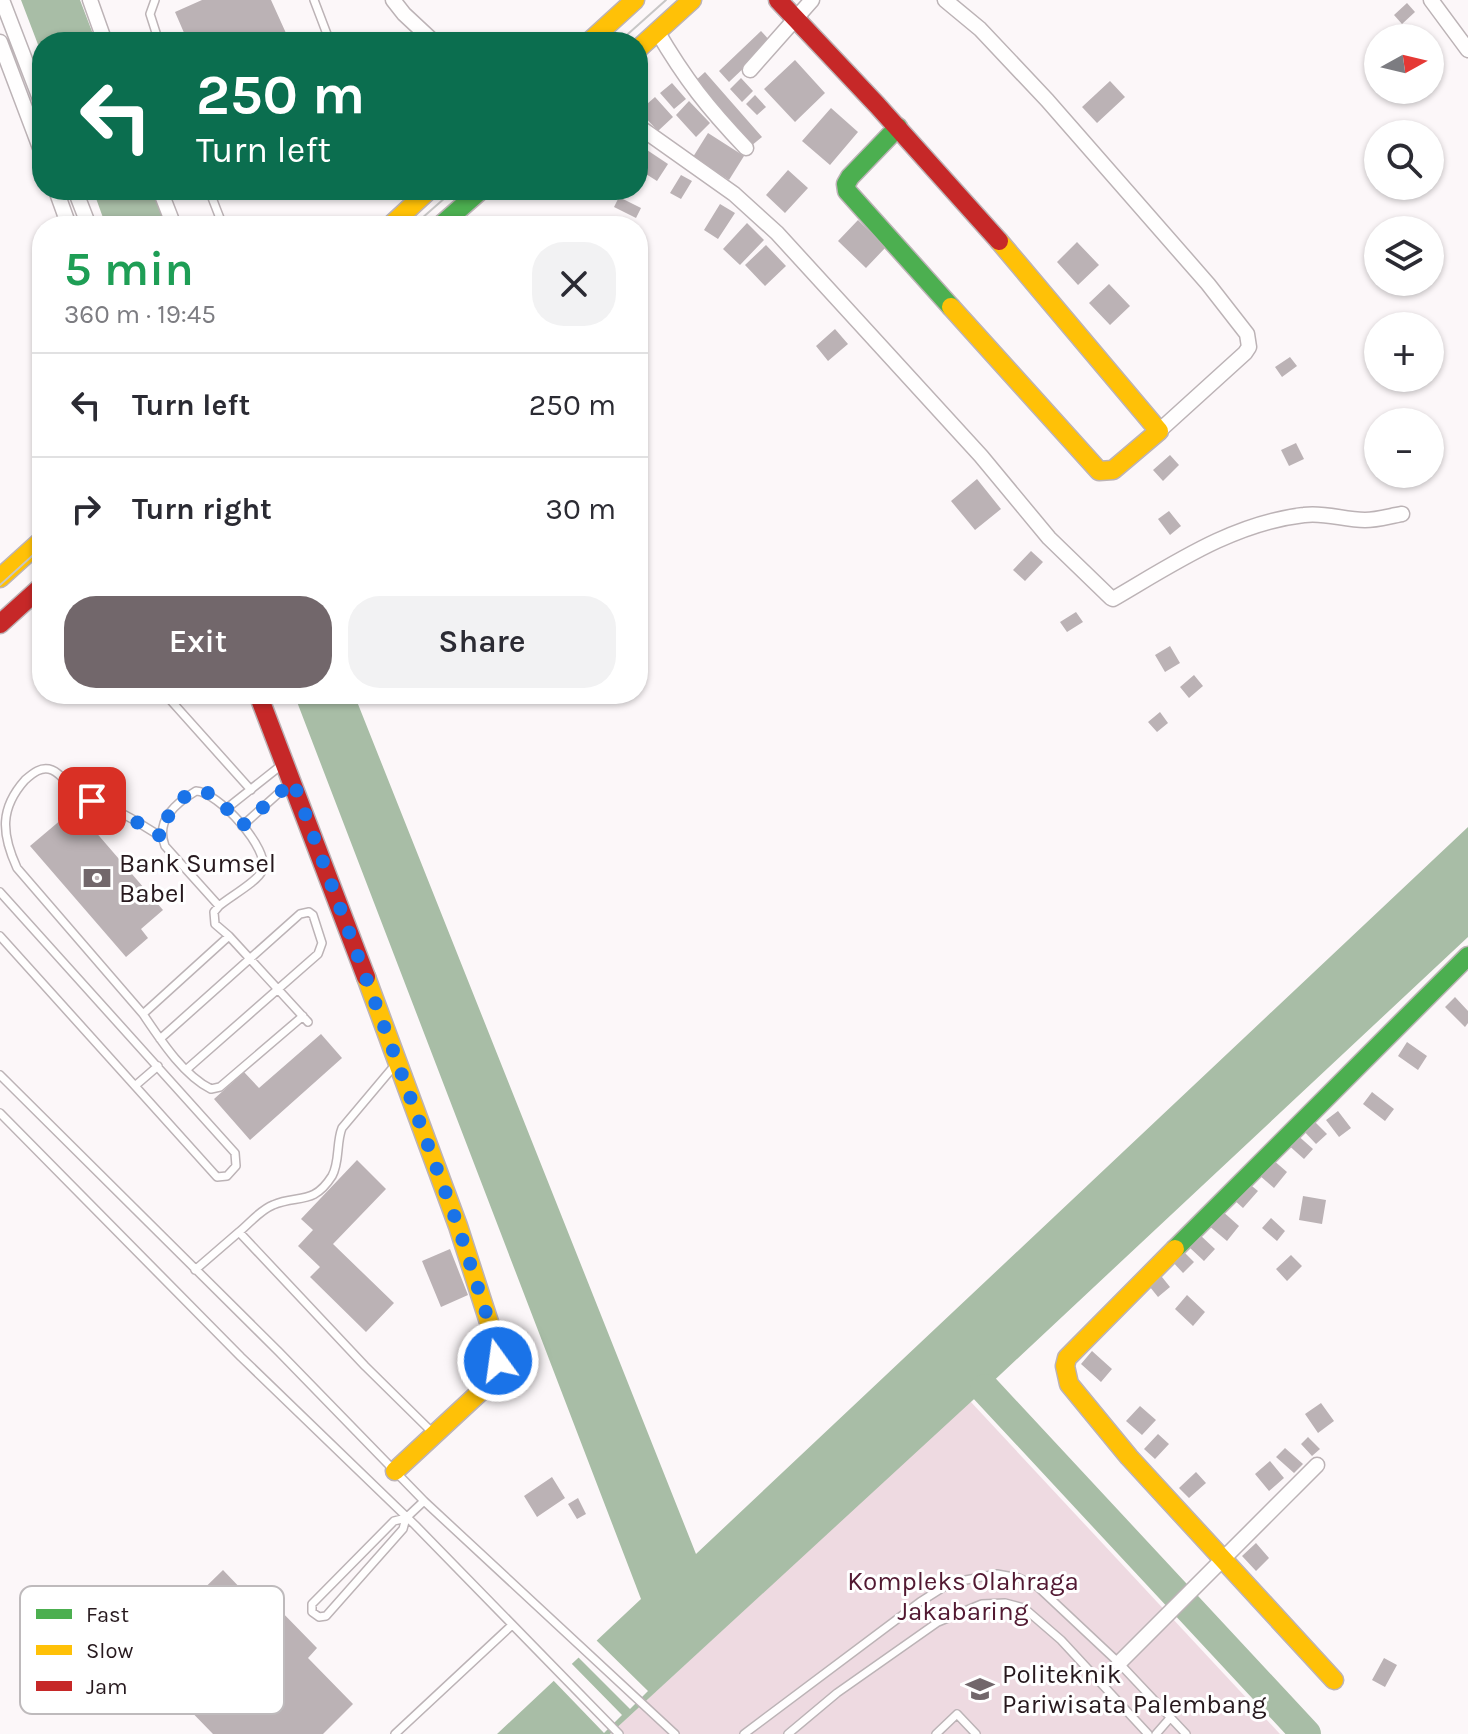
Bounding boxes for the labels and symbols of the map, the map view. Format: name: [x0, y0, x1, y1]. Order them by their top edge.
north arrow: [1364, 24, 1444, 104]
pin: [58, 767, 126, 835]
place label: Bank Sumsel Babel: [119, 848, 276, 909]
bank icon: Bank Sumsel Babel: [82, 863, 112, 893]
position arrow: [456, 1319, 540, 1403]
park label: Kompleks Olahraga Jakabaring: [847, 1566, 1079, 1627]
legend: [20, 1586, 284, 1714]
text: Fast: [86, 1602, 129, 1628]
text: Slow: [86, 1638, 133, 1664]
place label: Politeknik Pariwisata Palembang: [1002, 1659, 1267, 1720]
text: Jam: [86, 1674, 128, 1700]
school or university icon: Politeknik Pariwisata Palembang: [965, 1674, 995, 1704]

